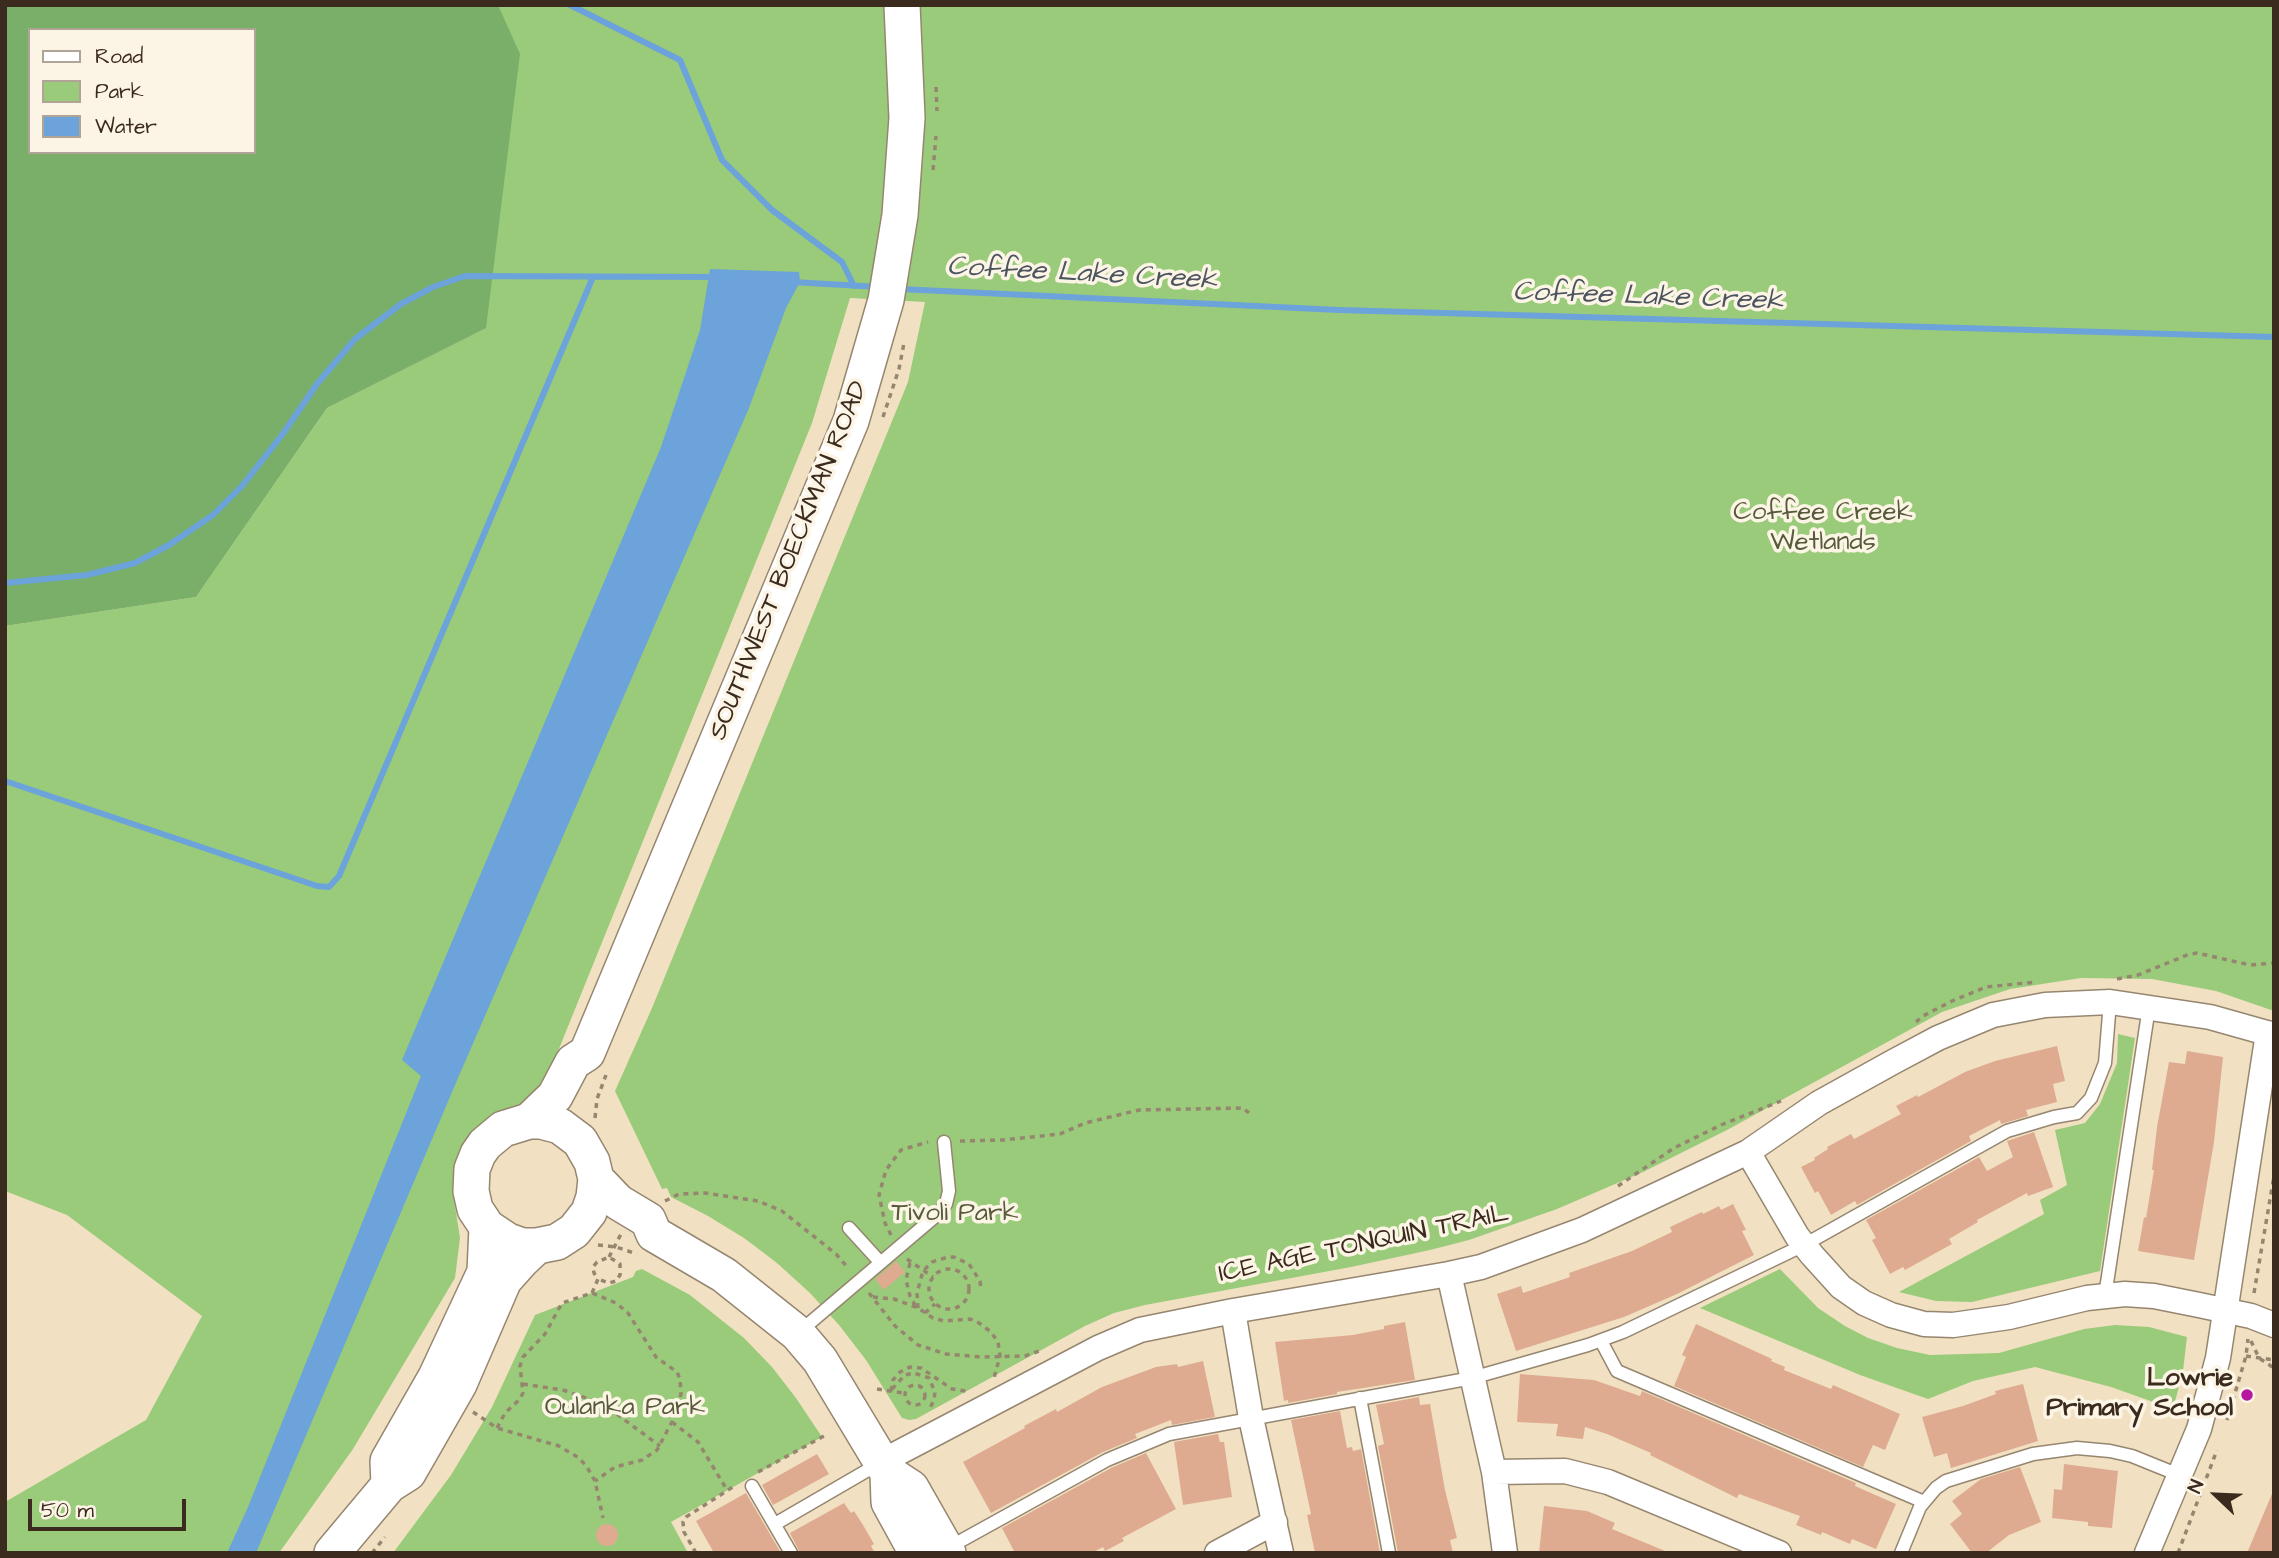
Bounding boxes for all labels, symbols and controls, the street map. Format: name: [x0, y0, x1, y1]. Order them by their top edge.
legend: [28, 28, 256, 154]
text: Road: [95, 42, 143, 71]
text: Park: [95, 77, 144, 106]
text: Water: [95, 112, 157, 141]
water label: Coffee Lake Creek: [946, 251, 1218, 299]
water label: Coffee Lake Creek: [1512, 276, 1784, 320]
street label: SOUTHWEST BOECKMAN ROAD: [704, 377, 876, 745]
park label: Coffee Creek Wetlands: [1733, 498, 1913, 560]
park label: Tivoli Park: [892, 1199, 1018, 1231]
street label: ICE AGE TONQUIN TRAIL: [1216, 1199, 1512, 1291]
place label: Lowrie Primary School: [2046, 1364, 2233, 1426]
marker: Lowrie Primary School: [2239, 1387, 2255, 1403]
park label: Oulanka Park: [545, 1393, 705, 1425]
north arrow: [2181, 1460, 2251, 1530]
text: N: [2181, 1476, 2211, 1497]
scale bar: [32, 1484, 189, 1528]
text: 50 m: [41, 1496, 94, 1525]

